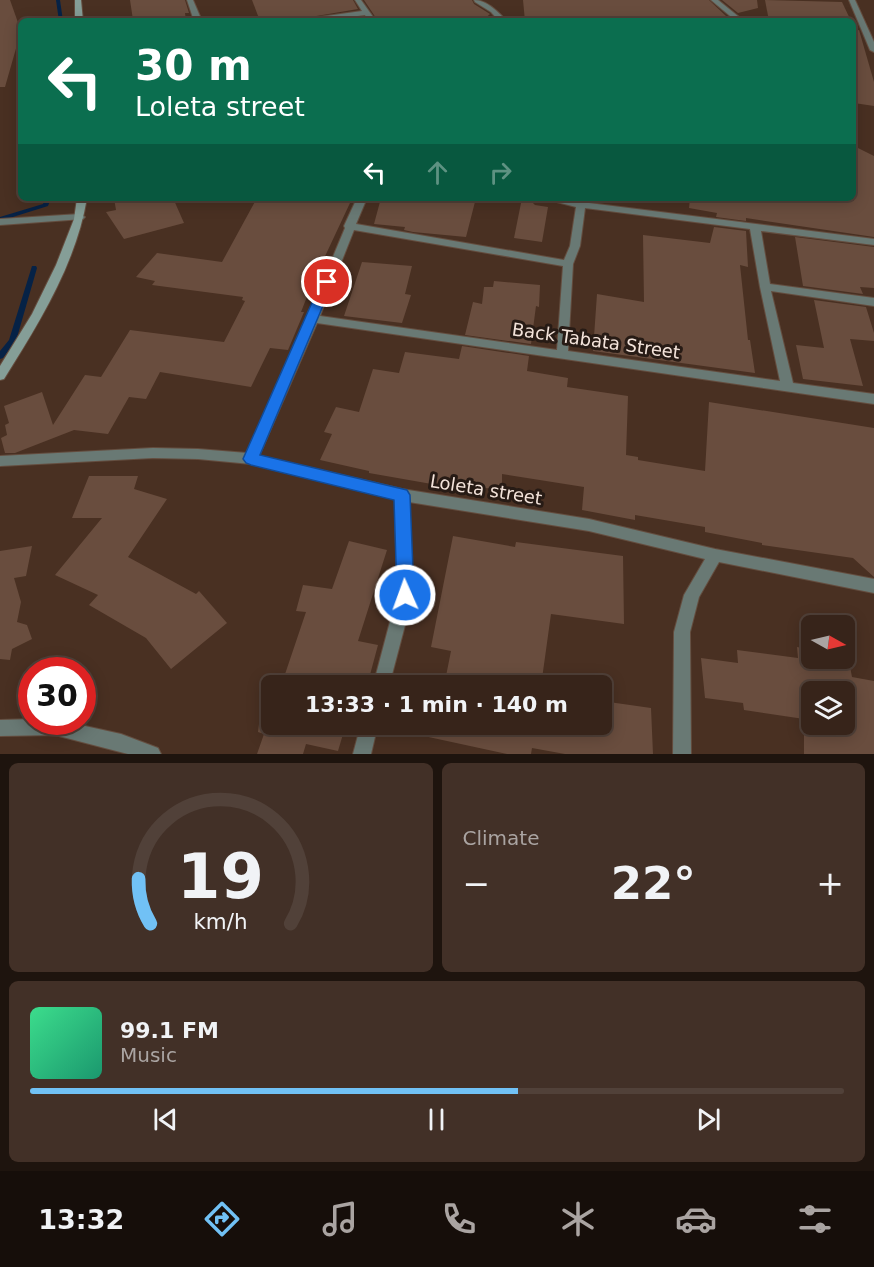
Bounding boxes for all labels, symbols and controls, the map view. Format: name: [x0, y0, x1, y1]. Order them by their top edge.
text: 30 m: [135, 41, 252, 90]
icon: left: [36, 42, 114, 120]
text: Loleta street: [135, 91, 305, 122]
icon: left: [358, 156, 391, 189]
icon: ahead: [421, 156, 454, 189]
icon: right: [484, 156, 517, 189]
pin: [301, 256, 352, 307]
icon: arrive: [310, 265, 343, 298]
street label: Back Tabata Street: [511, 318, 681, 363]
street label: Loleta street: [429, 470, 544, 509]
position arrow: [373, 563, 437, 627]
north arrow: [801, 615, 855, 669]
map controls: [801, 615, 855, 735]
speed limit sign: 30: [18, 657, 96, 735]
button: layers: [801, 681, 855, 735]
text: 13:33 · 1 min · 140 m: [305, 692, 568, 717]
text: Climate: [463, 826, 539, 850]
text: 19: [177, 840, 264, 913]
text: 22°: [611, 857, 696, 910]
text: −: [463, 864, 490, 903]
text: +: [816, 864, 844, 903]
text: km/h: [194, 910, 248, 935]
text: 99.1 FM: [120, 1018, 219, 1043]
text: Music: [120, 1043, 177, 1067]
icon: previous: [149, 1103, 182, 1136]
icon: pause: [420, 1103, 453, 1136]
icon: next: [692, 1103, 725, 1136]
icon: directions: [201, 1198, 243, 1240]
icon: music: [319, 1198, 361, 1240]
icon: phone: [438, 1198, 480, 1240]
icon: climate: [557, 1198, 599, 1240]
icon: car: [675, 1198, 717, 1240]
icon: filters: [794, 1198, 836, 1240]
text: 13:32: [38, 1204, 124, 1235]

